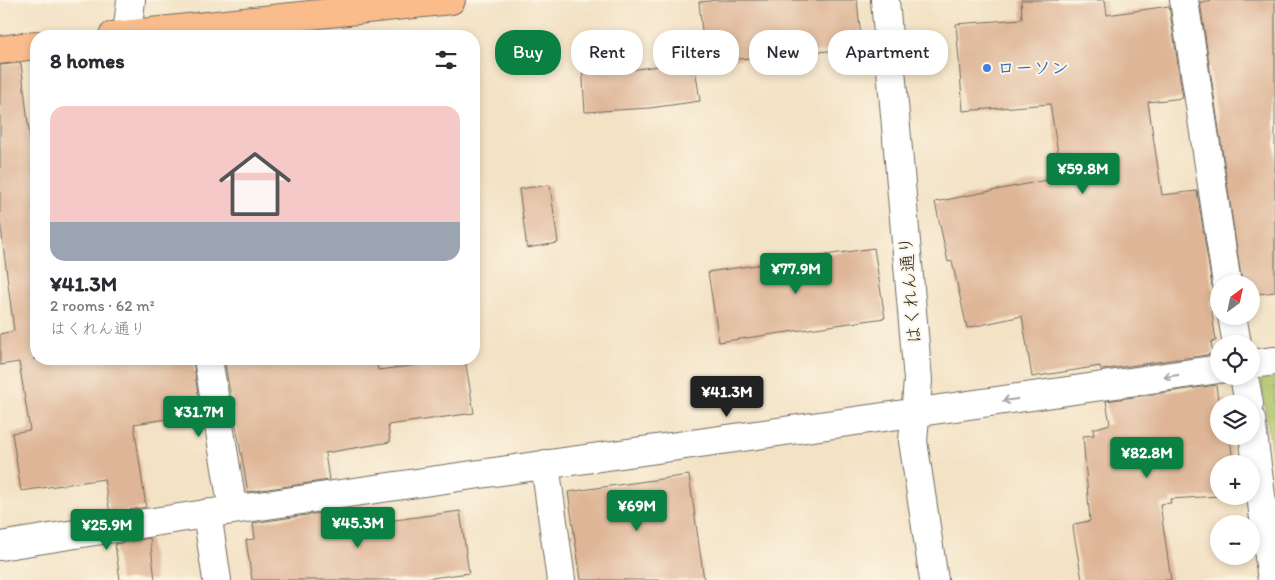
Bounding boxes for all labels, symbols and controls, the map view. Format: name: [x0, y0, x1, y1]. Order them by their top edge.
chip: Buy: [495, 30, 561, 75]
chip: Rent: [571, 30, 643, 75]
chip: Filters: [653, 30, 739, 75]
chip: New: [749, 30, 818, 75]
chip: Apartment: [828, 30, 948, 75]
icon: filters: [432, 46, 460, 74]
text: 8 homes: [50, 48, 125, 73]
place label: ローソン: [997, 57, 1069, 79]
marker: ローソン: [981, 62, 993, 74]
icon: home: [210, 139, 300, 229]
pin: ¥59.8M: [1042, 152, 1124, 195]
text: ¥59.8M: [1057, 159, 1109, 178]
street label: はくれん通り: [894, 235, 926, 345]
pin: ¥77.9M: [755, 252, 837, 295]
text: ¥77.9M: [771, 259, 821, 278]
text: ¥41.3M: [50, 271, 117, 296]
north arrow: [1210, 275, 1260, 325]
map controls: [1210, 275, 1260, 565]
text: 2 rooms · 62 m²: [50, 296, 155, 315]
text: はくれん通り: [50, 319, 146, 338]
button: locate: [1210, 335, 1260, 385]
one-way arrow: [1163, 371, 1179, 381]
pin: ¥41.3M: [686, 376, 768, 418]
text: ¥41.3M: [701, 382, 753, 401]
one-way arrow: [1002, 395, 1018, 405]
button: layers: [1210, 395, 1260, 445]
pin: ¥31.7M: [158, 396, 240, 438]
text: ¥31.7M: [174, 402, 224, 421]
pin: ¥82.8M: [1106, 436, 1188, 479]
text: ¥82.8M: [1121, 443, 1173, 462]
button: +: [1210, 455, 1260, 505]
pin: ¥69M: [607, 490, 667, 532]
text: ¥69M: [618, 496, 656, 515]
pin: ¥45.3M: [317, 506, 399, 549]
pin: ¥25.9M: [66, 508, 148, 551]
text: ¥45.3M: [332, 513, 384, 532]
text: ¥25.9M: [82, 515, 132, 534]
button: −: [1210, 515, 1260, 565]

